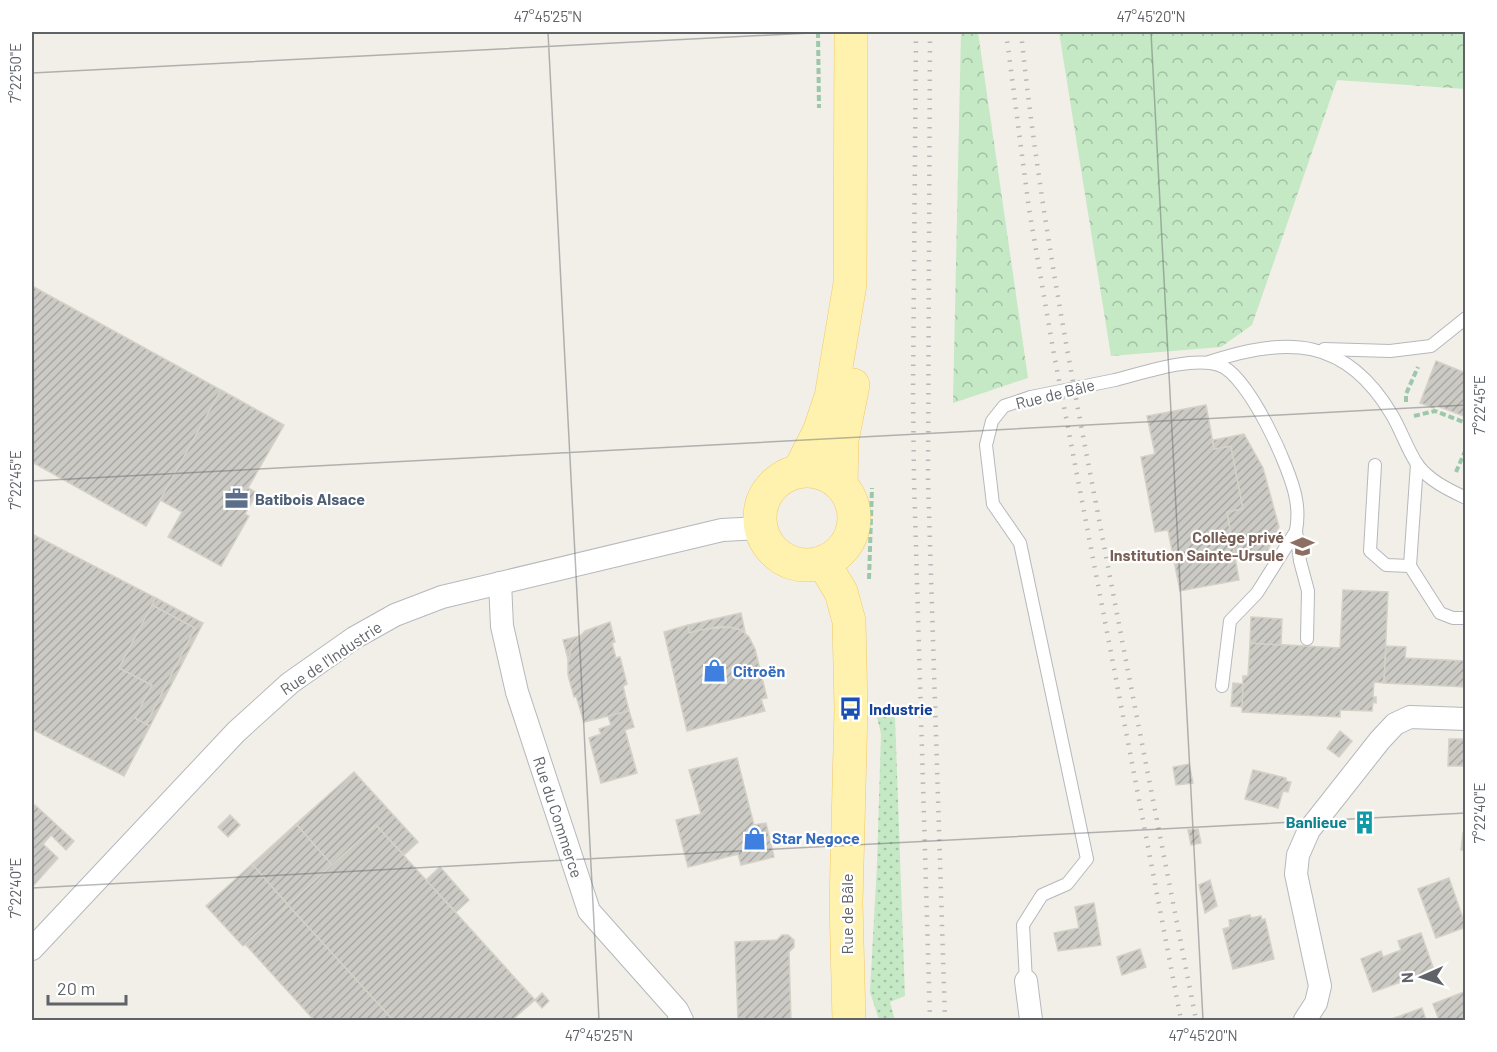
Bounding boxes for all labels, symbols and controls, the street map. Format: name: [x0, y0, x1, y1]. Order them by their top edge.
text: 47°45'25"N: [514, 7, 582, 25]
text: 47°45'20"N: [1116, 7, 1186, 25]
text: 7°22'50"E: [6, 43, 24, 103]
street label: Rue de Bâle: [1013, 375, 1096, 413]
text: 7°22'45"E: [1470, 375, 1488, 435]
text: 7°22'45"E: [6, 450, 24, 510]
office icon: Batibois Alsace: [224, 486, 250, 512]
place label: Batibois Alsace: [255, 489, 365, 508]
place label: Collège privé Institution Sainte-Ursule: [1110, 527, 1284, 564]
school or university icon: Collège privé Institution Sainte-Ursule: [1289, 533, 1315, 559]
street label: Rue de l'Industrie: [276, 617, 385, 699]
shop icon: Citroën: [702, 658, 728, 684]
place label: Citroën: [733, 661, 785, 680]
bus stop icon: Industrie: [838, 696, 864, 722]
place label: Industrie: [869, 699, 933, 718]
street label: Rue du Commerce: [530, 754, 587, 880]
text: 7°22'40"E: [1470, 783, 1488, 843]
building icon: Banlieue: [1352, 809, 1378, 835]
place label: Banlieue: [1286, 812, 1347, 831]
shop icon: Star Negoce: [741, 825, 767, 851]
place label: Star Negoce: [772, 828, 860, 847]
text: 7°22'40"E: [6, 858, 24, 918]
street label: Rue de Bâle: [837, 874, 856, 954]
north arrow: [1392, 947, 1452, 1007]
scale bar: [48, 968, 126, 1006]
text: N: [1397, 972, 1416, 984]
text: 20 m: [57, 977, 95, 999]
text: 47°45'25"N: [565, 1026, 633, 1044]
text: 47°45'20"N: [1168, 1026, 1238, 1044]

